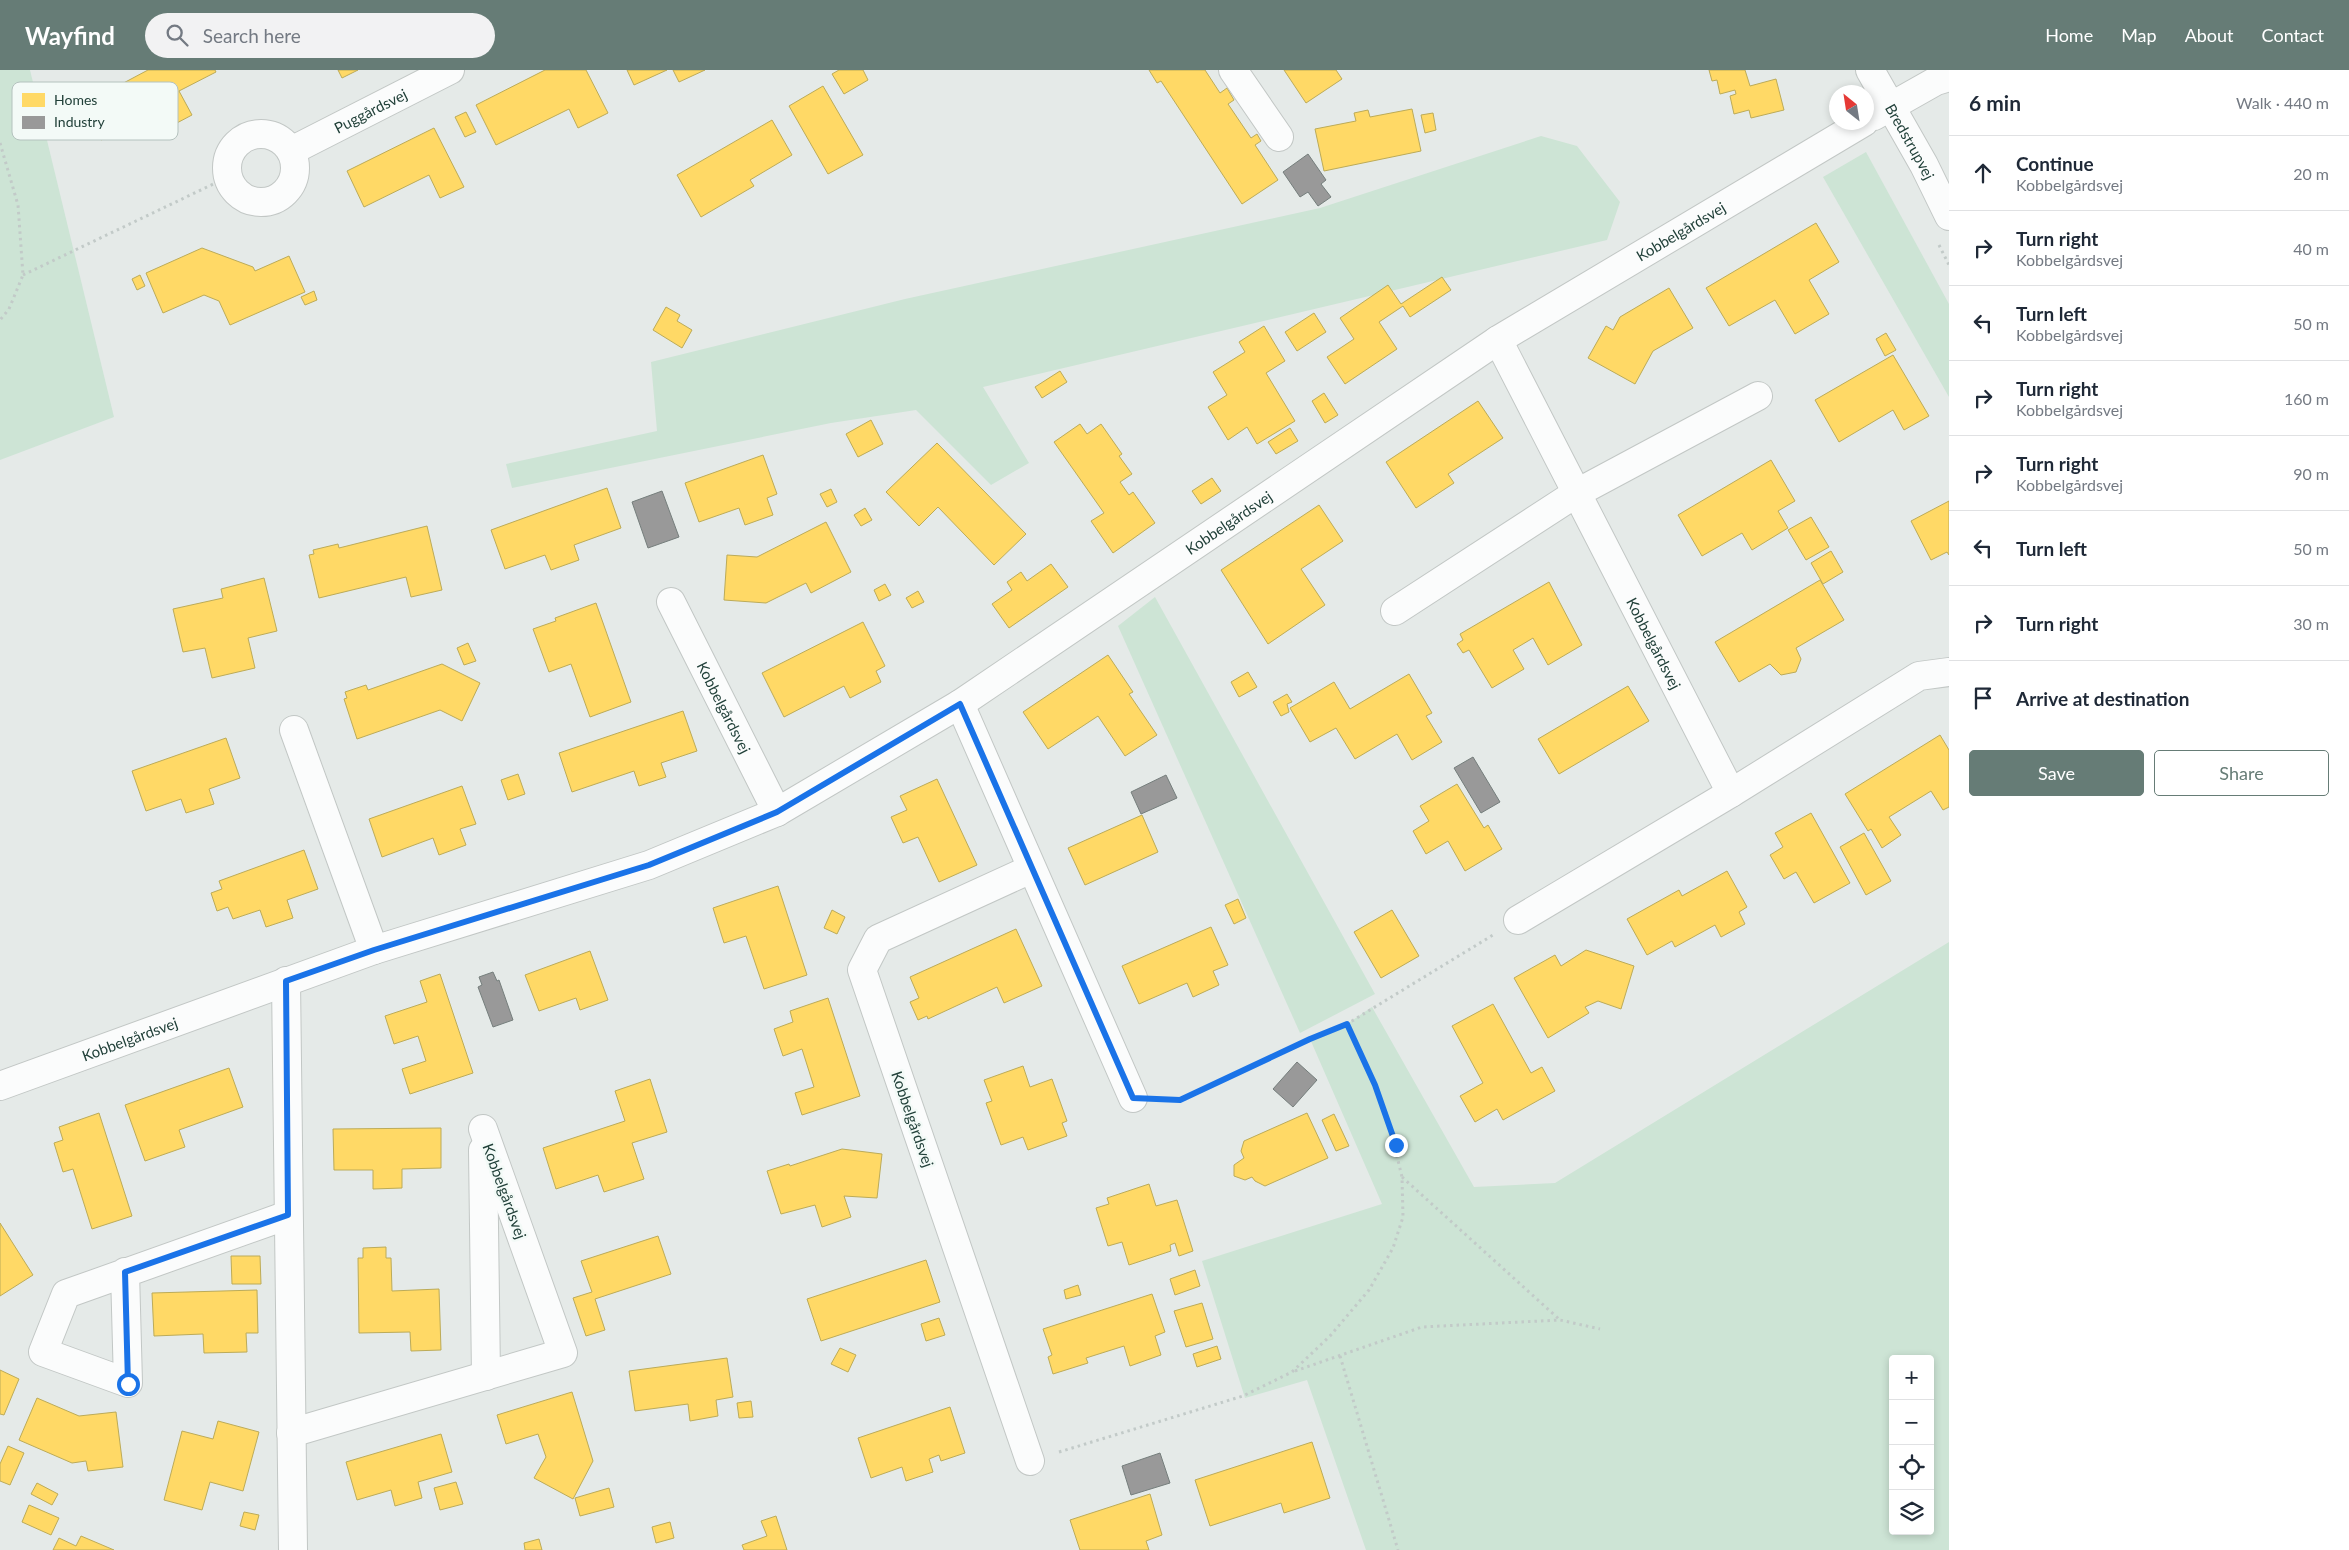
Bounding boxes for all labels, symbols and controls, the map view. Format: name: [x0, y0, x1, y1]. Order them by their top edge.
search box: [145, 13, 495, 58]
text: Wayfind: [25, 21, 115, 50]
icon: search: [163, 21, 191, 49]
text: Search here: [203, 24, 301, 47]
text: Home: [2045, 24, 2093, 46]
text: Map: [2121, 24, 2157, 46]
text: About: [2185, 24, 2234, 46]
text: Contact: [2262, 24, 2324, 46]
legend: [12, 82, 178, 140]
street label: Puggårdsvej: [331, 85, 410, 137]
north arrow: [1829, 85, 1874, 130]
text: 6 min: [1969, 90, 2021, 115]
text: Homes: [54, 91, 97, 108]
text: Walk · 440 m: [2236, 93, 2329, 112]
street label: Bredstrupvej: [1882, 100, 1939, 182]
text: Industry: [54, 113, 105, 130]
text: Continue: [2016, 152, 2094, 175]
icon: ahead: [1969, 159, 1997, 187]
text: 20 m: [2293, 164, 2329, 183]
text: Kobbelgårdsvej: [2016, 175, 2123, 194]
street label: Kobbelgårdsvej: [1633, 198, 1728, 265]
text: Turn right: [2016, 227, 2098, 250]
icon: right: [1969, 234, 1997, 262]
text: 40 m: [2293, 239, 2329, 258]
text: Kobbelgårdsvej: [2016, 250, 2123, 269]
text: Turn left: [2016, 302, 2087, 325]
icon: left: [1969, 309, 1997, 337]
text: 50 m: [2293, 314, 2329, 333]
text: Kobbelgårdsvej: [2016, 325, 2123, 344]
text: Turn right: [2016, 377, 2098, 400]
icon: right: [1969, 384, 1997, 412]
text: 160 m: [2284, 389, 2329, 408]
text: Kobbelgårdsvej: [2016, 400, 2123, 419]
text: Turn right: [2016, 452, 2098, 475]
icon: right: [1969, 459, 1997, 487]
text: 90 m: [2293, 464, 2329, 483]
text: Kobbelgårdsvej: [2016, 475, 2123, 494]
street label: Kobbelgårdsvej: [1182, 487, 1275, 558]
icon: left: [1969, 534, 1997, 562]
text: Turn left: [2016, 537, 2087, 560]
text: 50 m: [2293, 539, 2329, 558]
street label: Kobbelgårdsvej: [1623, 594, 1685, 692]
icon: right: [1969, 609, 1997, 637]
text: Turn right: [2016, 612, 2098, 635]
text: 30 m: [2293, 614, 2329, 633]
street label: Kobbelgårdsvej: [693, 658, 755, 756]
icon: arrive: [1969, 684, 1997, 712]
text: Arrive at destination: [2016, 687, 2189, 710]
button: Save: [1969, 750, 2144, 796]
button: Share: [2154, 750, 2329, 796]
street label: Kobbelgårdsvej: [79, 1013, 180, 1064]
street label: Kobbelgårdsvej: [888, 1069, 938, 1169]
route end: [1385, 1134, 1408, 1157]
street label: Kobbelgårdsvej: [479, 1141, 531, 1241]
map controls: [1889, 1355, 1934, 1535]
button: +: [1889, 1355, 1934, 1400]
route start: [117, 1373, 140, 1396]
button: −: [1889, 1400, 1934, 1445]
button: locate: [1889, 1445, 1934, 1490]
button: layers: [1889, 1490, 1934, 1535]

